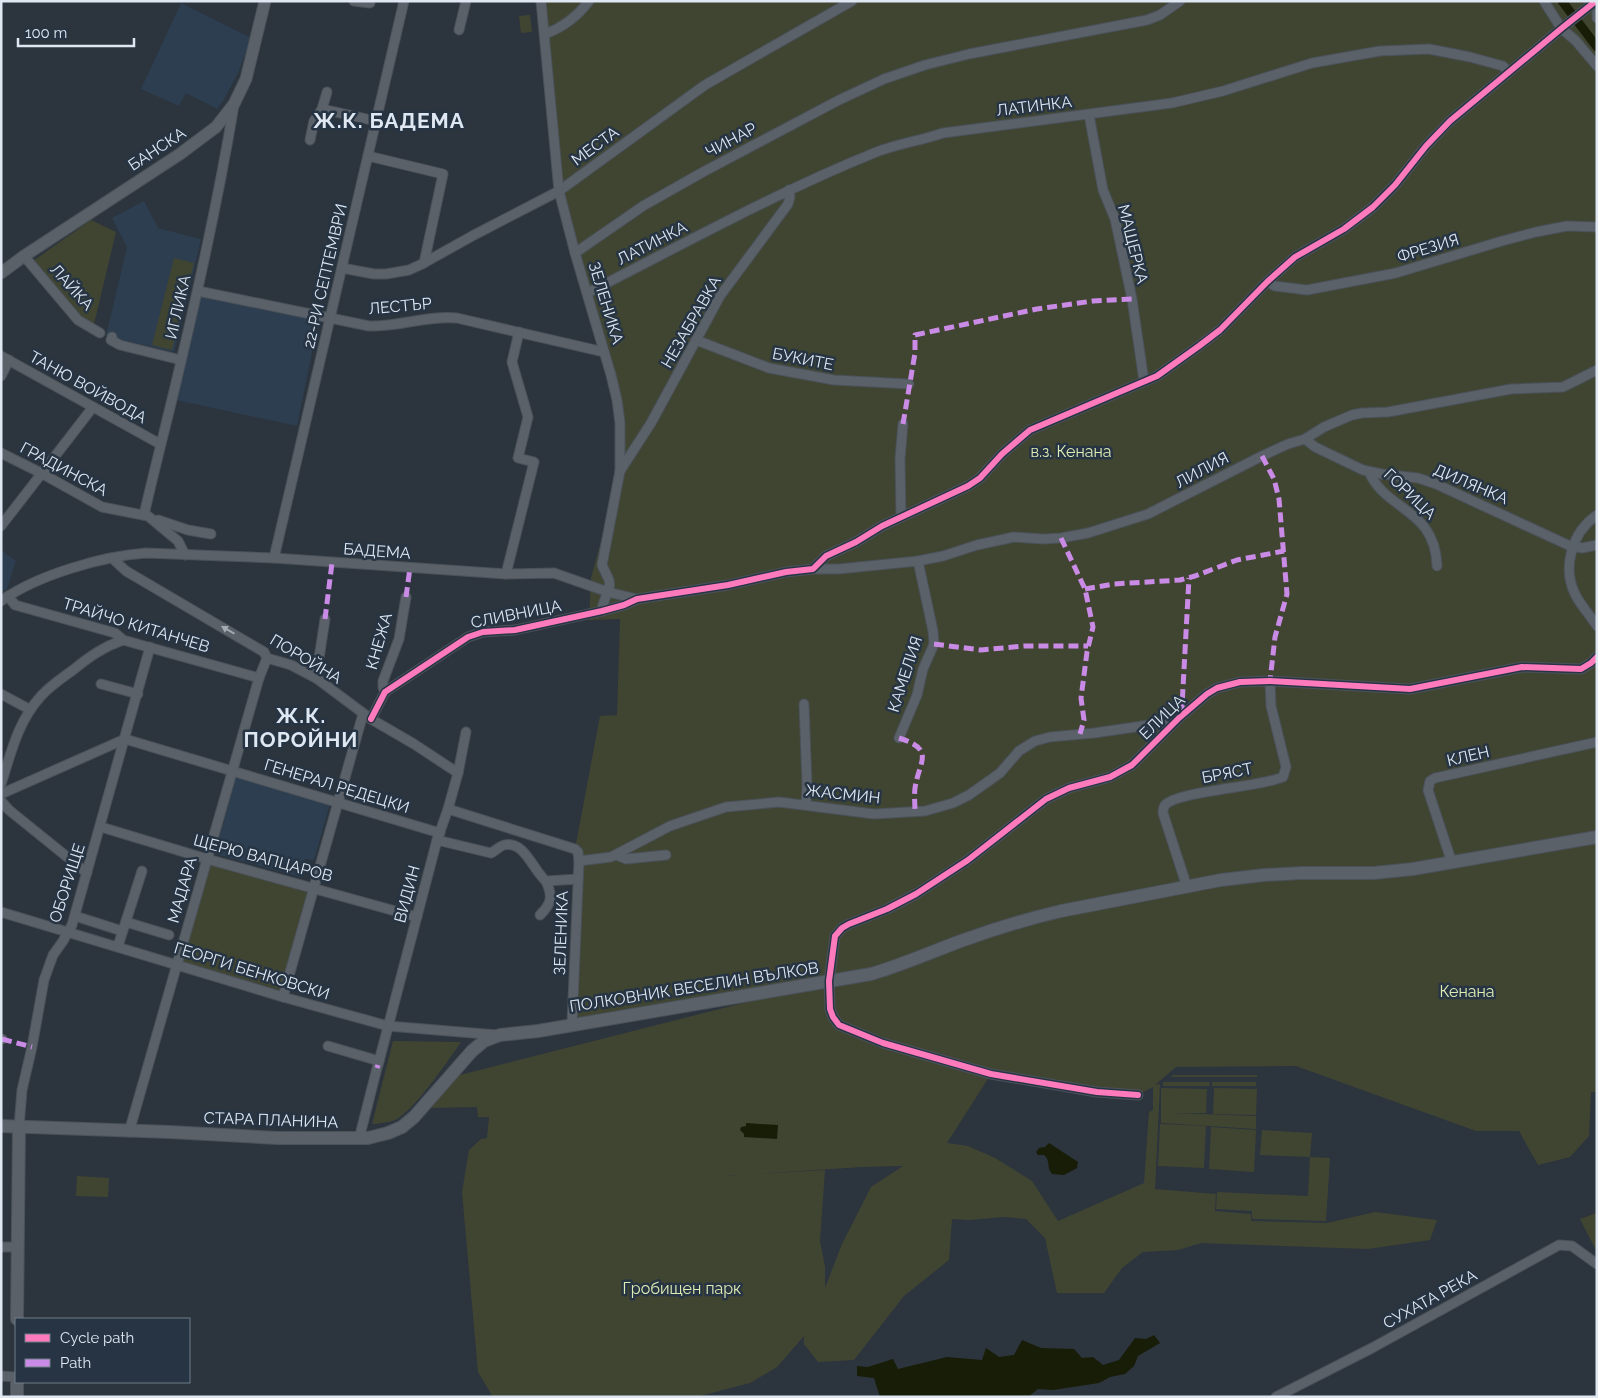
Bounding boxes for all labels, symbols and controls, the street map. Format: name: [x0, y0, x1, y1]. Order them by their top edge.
scale bar: [18, 15, 134, 47]
text: 100 m: [25, 24, 67, 42]
street label: ЛАТИНКА: [995, 92, 1073, 120]
district label: Ж.К. БАДЕМА: [313, 108, 465, 133]
street label: ЧИНАР: [702, 119, 760, 161]
street label: МЕСТА: [568, 122, 623, 170]
street label: БАНСКА: [125, 123, 189, 175]
street label: 22-РИ СЕПТЕМВРИ: [299, 202, 351, 350]
street label: МАЩЕРКА: [1114, 202, 1152, 286]
street label: ЛАТИНКА: [614, 217, 690, 269]
street label: ФРЕЗИЯ: [1395, 230, 1461, 266]
street label: ЛАЙКА: [46, 260, 98, 314]
street label: ЗЕЛЕНИКА: [585, 260, 628, 346]
street label: ИГЛИКА: [161, 273, 195, 341]
street label: НЕЗАБРАВКА: [657, 273, 725, 371]
street label: ЛЕСТЪР: [368, 294, 432, 318]
street label: БУКИТЕ: [771, 344, 836, 374]
street label: ТАНЮ ВОЙВОДА: [26, 347, 150, 427]
street label: ГРАДИНСКА: [17, 438, 111, 500]
park label: в.з. Кенана: [1030, 442, 1112, 461]
street label: ЛИЛИЯ: [1172, 448, 1232, 492]
street label: ДИЛЯНКА: [1431, 460, 1511, 508]
street label: ГОРИЦА: [1380, 465, 1440, 524]
street label: БАДЕМА: [343, 539, 412, 563]
street label: ТРАЙЧО КИТАНЧЕВ: [60, 594, 212, 656]
street label: СЛИВНИЦА: [469, 596, 563, 632]
street label: КНЕЖА: [362, 610, 396, 672]
one-way arrow: [221, 626, 234, 635]
street label: ПОРОЙНА: [267, 630, 345, 688]
street label: КАМЕЛИЯ: [884, 634, 926, 714]
street label: ЕЛИЦА: [1135, 691, 1189, 743]
district label: Ж.К. ПОРОЙНИ: [244, 703, 358, 752]
street label: КЛЕН: [1445, 742, 1491, 770]
street label: ГЕНЕРАЛ РЕДЕЦКИ: [262, 755, 412, 817]
street label: БРЯСТ: [1200, 759, 1254, 787]
street label: ЖАСМИН: [805, 781, 881, 807]
street label: ЩЕРЮ ВАПЦАРОВ: [191, 830, 335, 886]
street label: ОБОРИЩЕ: [45, 841, 89, 925]
street label: МАДАРА: [164, 855, 201, 925]
street label: ВИДИН: [390, 863, 424, 925]
street label: ЗЕЛЕНИКА: [550, 890, 572, 976]
street label: ГЕОРГИ БЕНКОВСКИ: [172, 938, 332, 1004]
street label: ПОЛКОВНИК ВЕСЕЛИН ВЪЛКОВ: [568, 958, 820, 1016]
park label: Кенана: [1439, 982, 1495, 1001]
street label: СТАРА ПЛАНИНА: [203, 1108, 339, 1132]
street label: СУХАТА РЕКА: [1380, 1265, 1480, 1333]
park label: Гробищен парк: [623, 1279, 741, 1298]
legend: [15, 1318, 190, 1383]
text: Cycle path: [60, 1329, 134, 1347]
text: Path: [60, 1354, 91, 1372]

